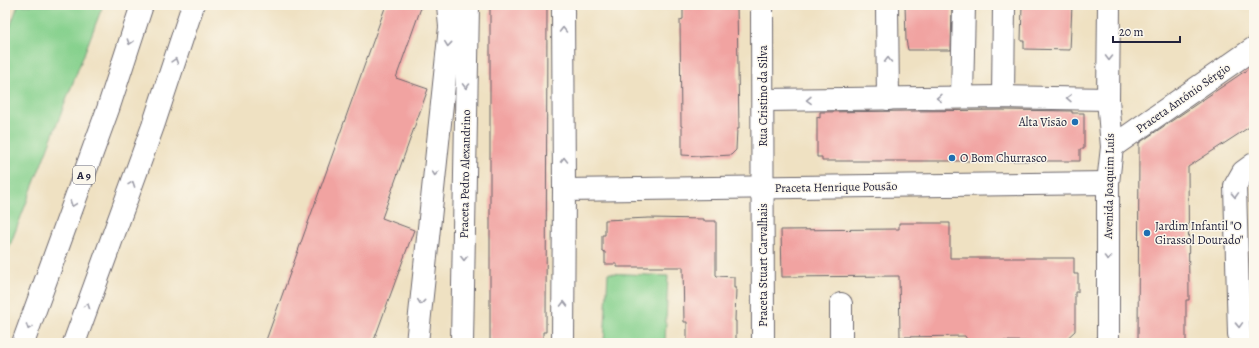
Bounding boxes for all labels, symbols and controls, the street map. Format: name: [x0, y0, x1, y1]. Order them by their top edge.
scale bar: [1113, 18, 1180, 44]
text: 20 m: [1119, 24, 1143, 40]
one-way arrow: [559, 27, 567, 33]
one-way arrow: [126, 38, 135, 45]
one-way arrow: [444, 41, 453, 47]
street label: Rua Cristino da Silva: [755, 45, 771, 147]
one-way arrow: [1105, 55, 1113, 61]
one-way arrow: [883, 57, 892, 63]
one-way arrow: [170, 58, 178, 65]
street label: Praceta António Sérgio: [1133, 59, 1233, 137]
one-way arrow: [462, 83, 471, 89]
one-way arrow: [936, 94, 942, 102]
one-way arrow: [1066, 94, 1072, 102]
one-way arrow: [806, 96, 812, 104]
street label: Praceta Pedro Alexandrino: [456, 109, 474, 239]
place label: Alta Visão: [1018, 114, 1067, 130]
marker: Alta Visão: [1070, 117, 1080, 127]
street label: Avenida Joaquim Luís: [1100, 133, 1118, 240]
place label: O Bom Churrasco: [960, 150, 1047, 166]
marker: O Bom Churrasco: [947, 153, 957, 163]
one-way arrow: [560, 157, 568, 163]
road number: A 9: [73, 166, 95, 184]
one-way arrow: [430, 170, 439, 176]
street label: Praceta Henrique Pousão: [774, 178, 898, 196]
one-way arrow: [127, 181, 136, 188]
one-way arrow: [1231, 192, 1239, 198]
one-way arrow: [70, 201, 78, 208]
street label: Praceta Stuart Carvalhais: [755, 203, 771, 327]
place label: Jardim Infantil "O Girassol Dourado": [1155, 218, 1244, 248]
marker: Jardim Infantil "O Girassol Dourado": [1142, 228, 1152, 238]
one-way arrow: [459, 255, 468, 261]
one-way arrow: [1104, 255, 1112, 261]
one-way arrow: [417, 299, 426, 305]
one-way arrow: [559, 301, 568, 307]
one-way arrow: [83, 303, 91, 310]
one-way arrow: [1235, 322, 1243, 328]
one-way arrow: [25, 323, 33, 330]

